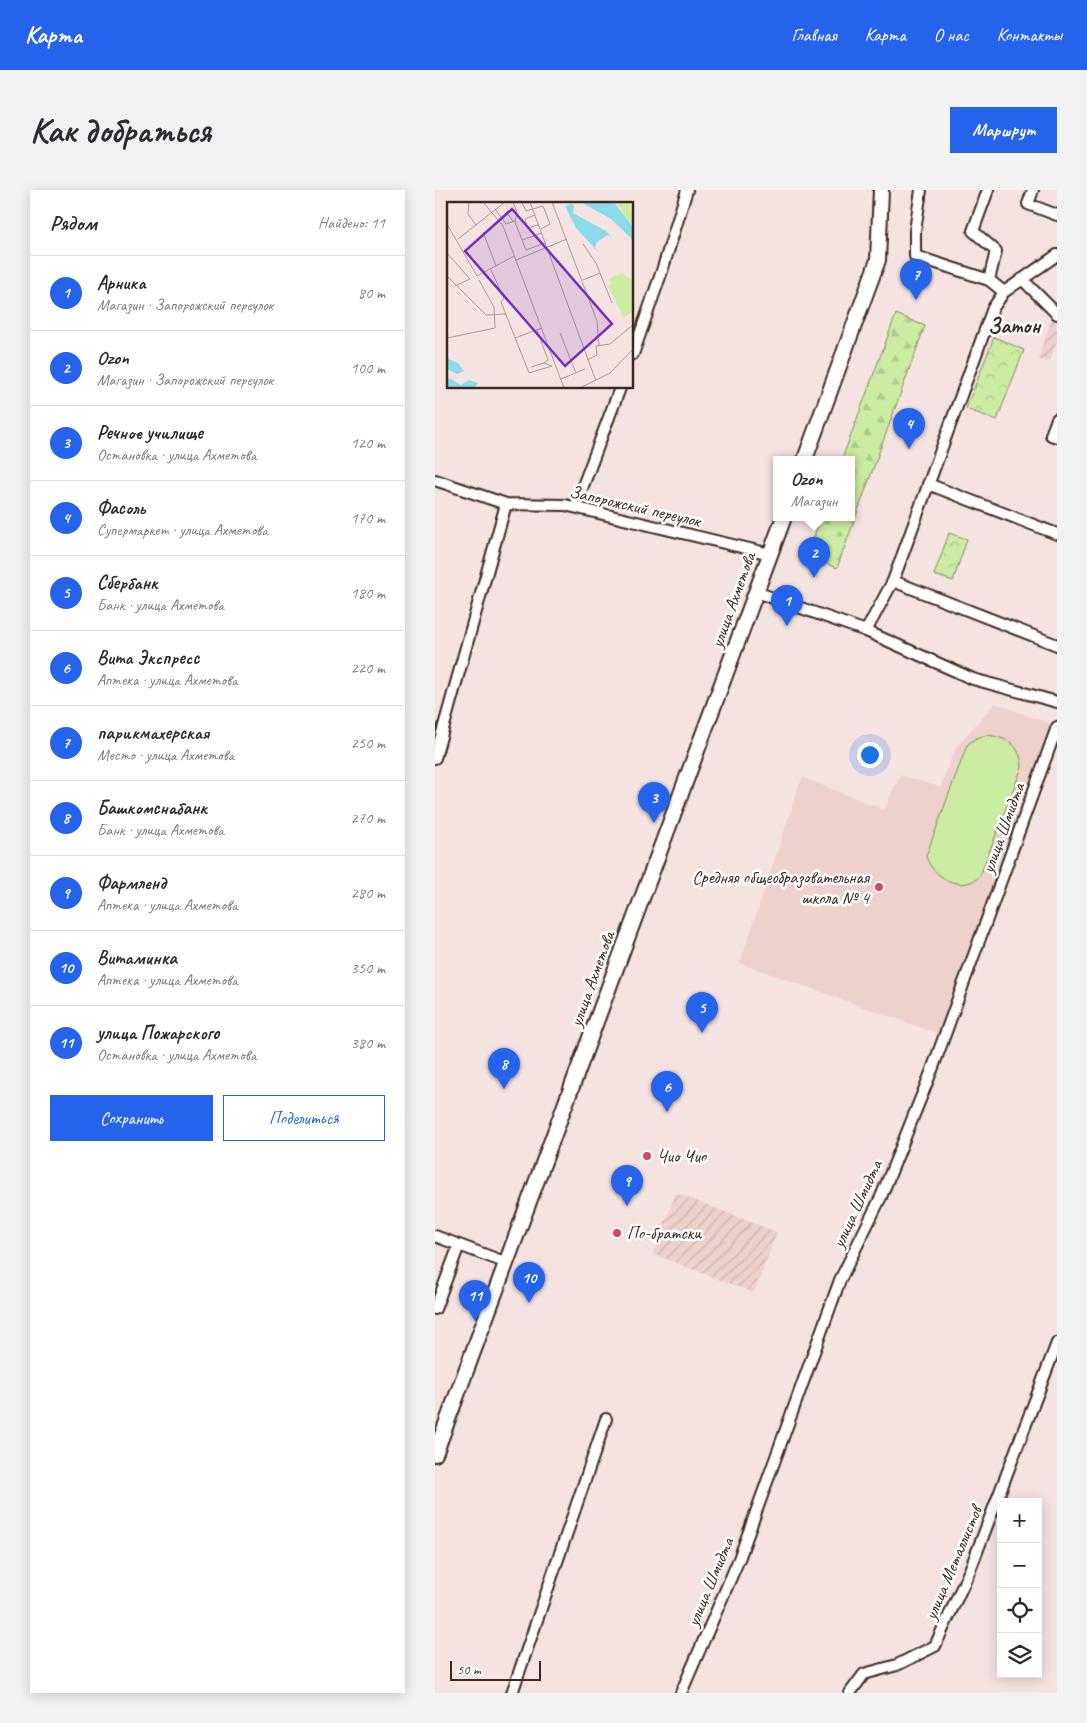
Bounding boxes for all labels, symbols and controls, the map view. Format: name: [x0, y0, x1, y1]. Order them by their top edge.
text: Карта: [25, 20, 82, 50]
text: Главная: [792, 24, 837, 46]
text: Карта: [865, 24, 906, 46]
text: О нас: [934, 24, 969, 46]
text: Контакты: [997, 24, 1062, 46]
button: Маршрут: [950, 107, 1057, 153]
text: Как добраться: [30, 108, 211, 153]
inset map: [447, 202, 634, 389]
text: Рядом: [50, 210, 97, 236]
text: Найдено: 11: [318, 213, 385, 233]
pin: 7: [900, 259, 932, 300]
text: Арника: [97, 271, 146, 295]
text: 1: [62, 283, 70, 303]
text: 80 m: [358, 283, 385, 303]
text: Магазин · Запорожский переулок: [97, 295, 273, 315]
district label: Затон: [988, 312, 1041, 340]
text: Ozon: [97, 346, 129, 370]
text: 2: [62, 358, 70, 378]
text: 100 m: [351, 358, 385, 378]
text: Магазин · Запорожский переулок: [97, 370, 273, 390]
pin: 4: [893, 408, 925, 449]
text: Речное училище: [97, 421, 203, 445]
text: 3: [62, 433, 70, 453]
text: 120 m: [351, 433, 385, 453]
text: Остановка · улица Ахметова: [97, 445, 256, 465]
popup: [773, 456, 855, 521]
text: Ozon: [791, 467, 822, 491]
street label: Запорожский переулок: [567, 480, 705, 532]
text: Магазин: [791, 491, 837, 511]
text: Фасоль: [97, 496, 145, 520]
text: 4: [62, 508, 70, 528]
text: 170 m: [351, 508, 385, 528]
text: Супермаркет · улица Ахметова: [97, 520, 268, 540]
pin: 2: [798, 537, 830, 578]
street label: улица Ахметова: [705, 548, 761, 652]
text: Сбербанк: [97, 571, 158, 595]
text: 5: [63, 583, 69, 603]
text: 180 m: [351, 583, 385, 603]
pin: 1: [771, 585, 803, 626]
text: Банк · улица Ахметова: [97, 595, 224, 615]
text: Вита Экспресс: [97, 646, 199, 670]
text: 6: [62, 658, 70, 678]
text: 220 m: [351, 658, 385, 678]
text: Аптека · улица Ахметова: [97, 670, 238, 690]
text: парикмахерская: [97, 721, 209, 745]
text: 7: [62, 733, 70, 753]
text: 250 m: [351, 733, 385, 753]
your location: [857, 742, 883, 768]
text: Место · улица Ахметова: [97, 745, 234, 765]
street label: улица Шмидта: [976, 778, 1030, 877]
pin: 3: [638, 782, 670, 823]
text: Башкомснабанк: [97, 796, 207, 820]
text: 8: [62, 808, 70, 828]
text: 270 m: [351, 808, 385, 828]
text: Банк · улица Ахметова: [97, 820, 224, 840]
place label: Средняя общеобразовательная школа № 4: [692, 866, 871, 909]
text: Фармленд: [97, 871, 166, 895]
marker: Средняя общеобразовательная школа № 4: [873, 881, 885, 893]
text: 9: [62, 883, 70, 903]
text: 280 m: [351, 883, 385, 903]
text: Аптека · улица Ахметова: [97, 895, 238, 915]
street label: улица Ахметова: [564, 927, 620, 1031]
text: Витаминка: [97, 946, 177, 970]
text: 10: [59, 958, 73, 978]
text: 350 m: [351, 958, 385, 978]
text: Аптека · улица Ахметова: [97, 970, 238, 990]
pin: 5: [686, 992, 718, 1033]
text: улица Пожарского: [97, 1021, 219, 1045]
text: 11: [59, 1033, 73, 1053]
text: 380 m: [351, 1033, 385, 1053]
text: Остановка · улица Ахметова: [97, 1045, 256, 1065]
pin: 8: [488, 1048, 520, 1089]
pin: 6: [651, 1071, 683, 1112]
button: Сохранить: [50, 1095, 213, 1141]
button: Поделиться: [223, 1095, 385, 1141]
place label: Чио Чио: [657, 1145, 708, 1167]
marker: Чио Чио: [641, 1150, 653, 1162]
street label: улица Шмидта: [827, 1155, 888, 1252]
pin: 9: [611, 1165, 643, 1206]
place label: По-братски: [627, 1222, 702, 1244]
marker: По-братски: [611, 1227, 623, 1239]
pin: 10: [513, 1262, 545, 1303]
pin: 11: [459, 1280, 491, 1321]
map controls: [997, 1498, 1042, 1678]
button: +: [997, 1498, 1042, 1543]
street label: улица Металлистов: [919, 1500, 988, 1624]
street label: улица Шмидта: [681, 1533, 739, 1630]
button: −: [997, 1543, 1042, 1588]
button: locate: [997, 1588, 1042, 1633]
button: layers: [997, 1633, 1042, 1678]
scale bar: [450, 1658, 541, 1681]
text: 50 m: [457, 1661, 481, 1678]

